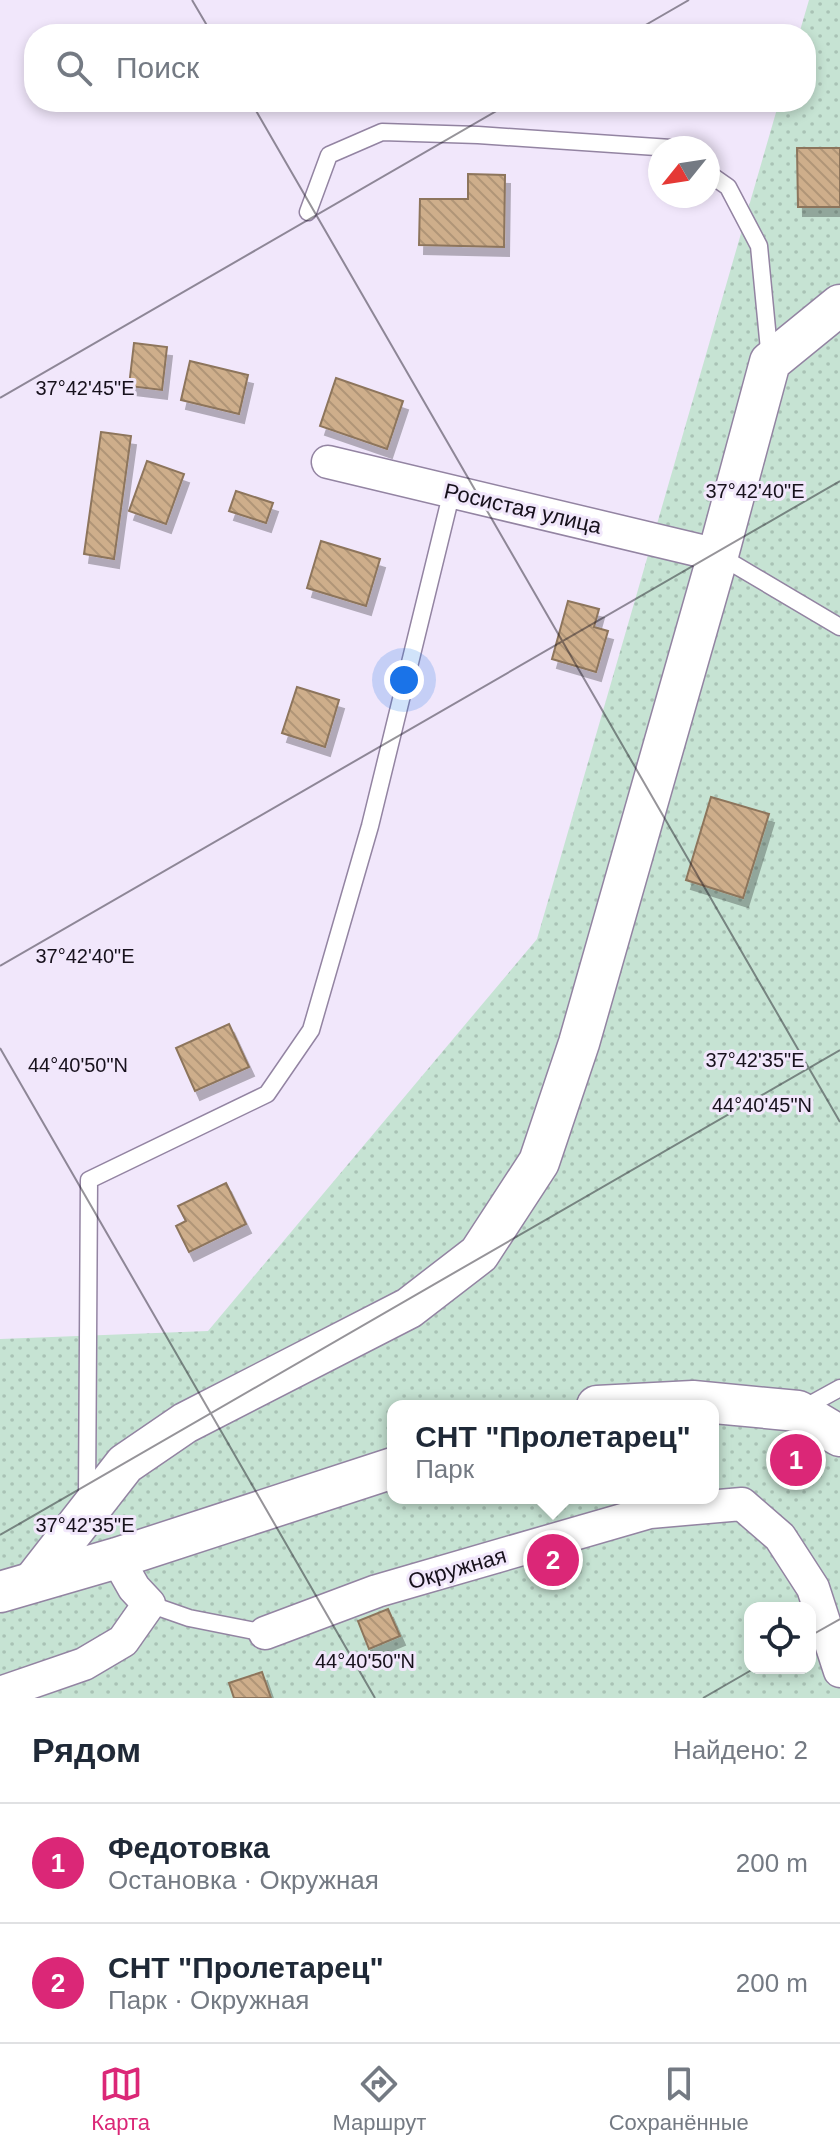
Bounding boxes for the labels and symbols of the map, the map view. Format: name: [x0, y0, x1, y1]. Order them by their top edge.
north arrow: [648, 136, 720, 208]
text: 37°42'45"E: [36, 377, 135, 399]
street label: Росистая улица: [442, 478, 605, 539]
text: 37°42'40"E: [706, 480, 805, 502]
your location: [384, 660, 424, 700]
text: 37°42'40"E: [36, 945, 135, 967]
text: 37°42'35"E: [706, 1049, 805, 1071]
text: 44°40'50"N: [28, 1054, 128, 1076]
text: 44°40'45"N: [712, 1094, 812, 1116]
pin: 1: [770, 1430, 822, 1490]
text: 37°42'35"E: [36, 1514, 135, 1536]
pin: 2: [527, 1530, 579, 1590]
street label: Окружная: [405, 1543, 509, 1594]
text: 44°40'50"N: [315, 1650, 415, 1672]

